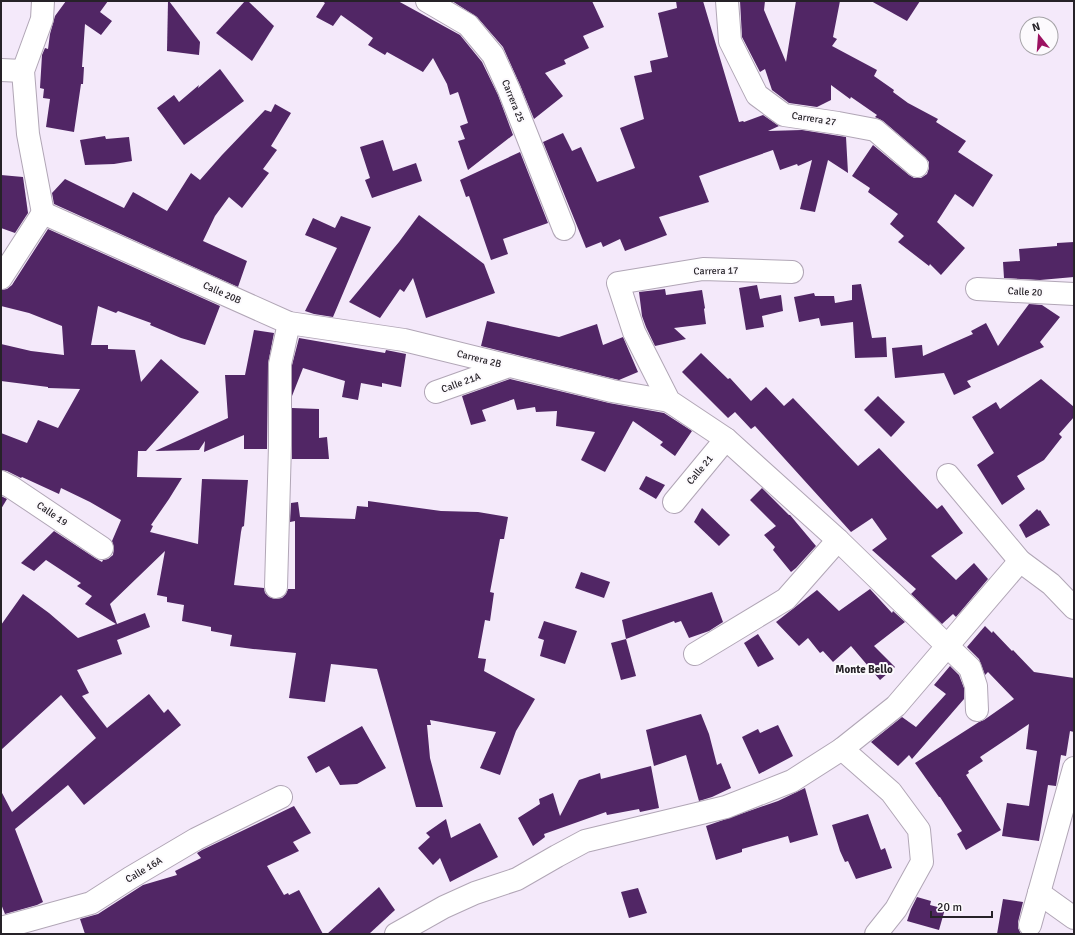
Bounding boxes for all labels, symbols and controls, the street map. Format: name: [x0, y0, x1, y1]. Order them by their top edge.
north arrow: [1019, 16, 1059, 56]
text: N: [1031, 20, 1042, 34]
street label: Carrera 25: [499, 78, 527, 124]
street label: Carrera 27: [791, 110, 837, 128]
street label: Carrera 17: [693, 265, 739, 277]
street label: Calle 20B: [201, 279, 243, 307]
street label: Calle 20: [1007, 285, 1043, 299]
street label: Carrera 2B: [455, 348, 503, 370]
street label: Calle 21A: [440, 370, 482, 396]
street label: Calle 21: [684, 453, 716, 487]
street label: Calle 19: [34, 499, 70, 529]
district label: Monte Bello: [835, 663, 893, 676]
street label: Calle 16A: [123, 854, 165, 886]
scale bar: [931, 893, 992, 919]
text: 20 m: [937, 900, 962, 915]

